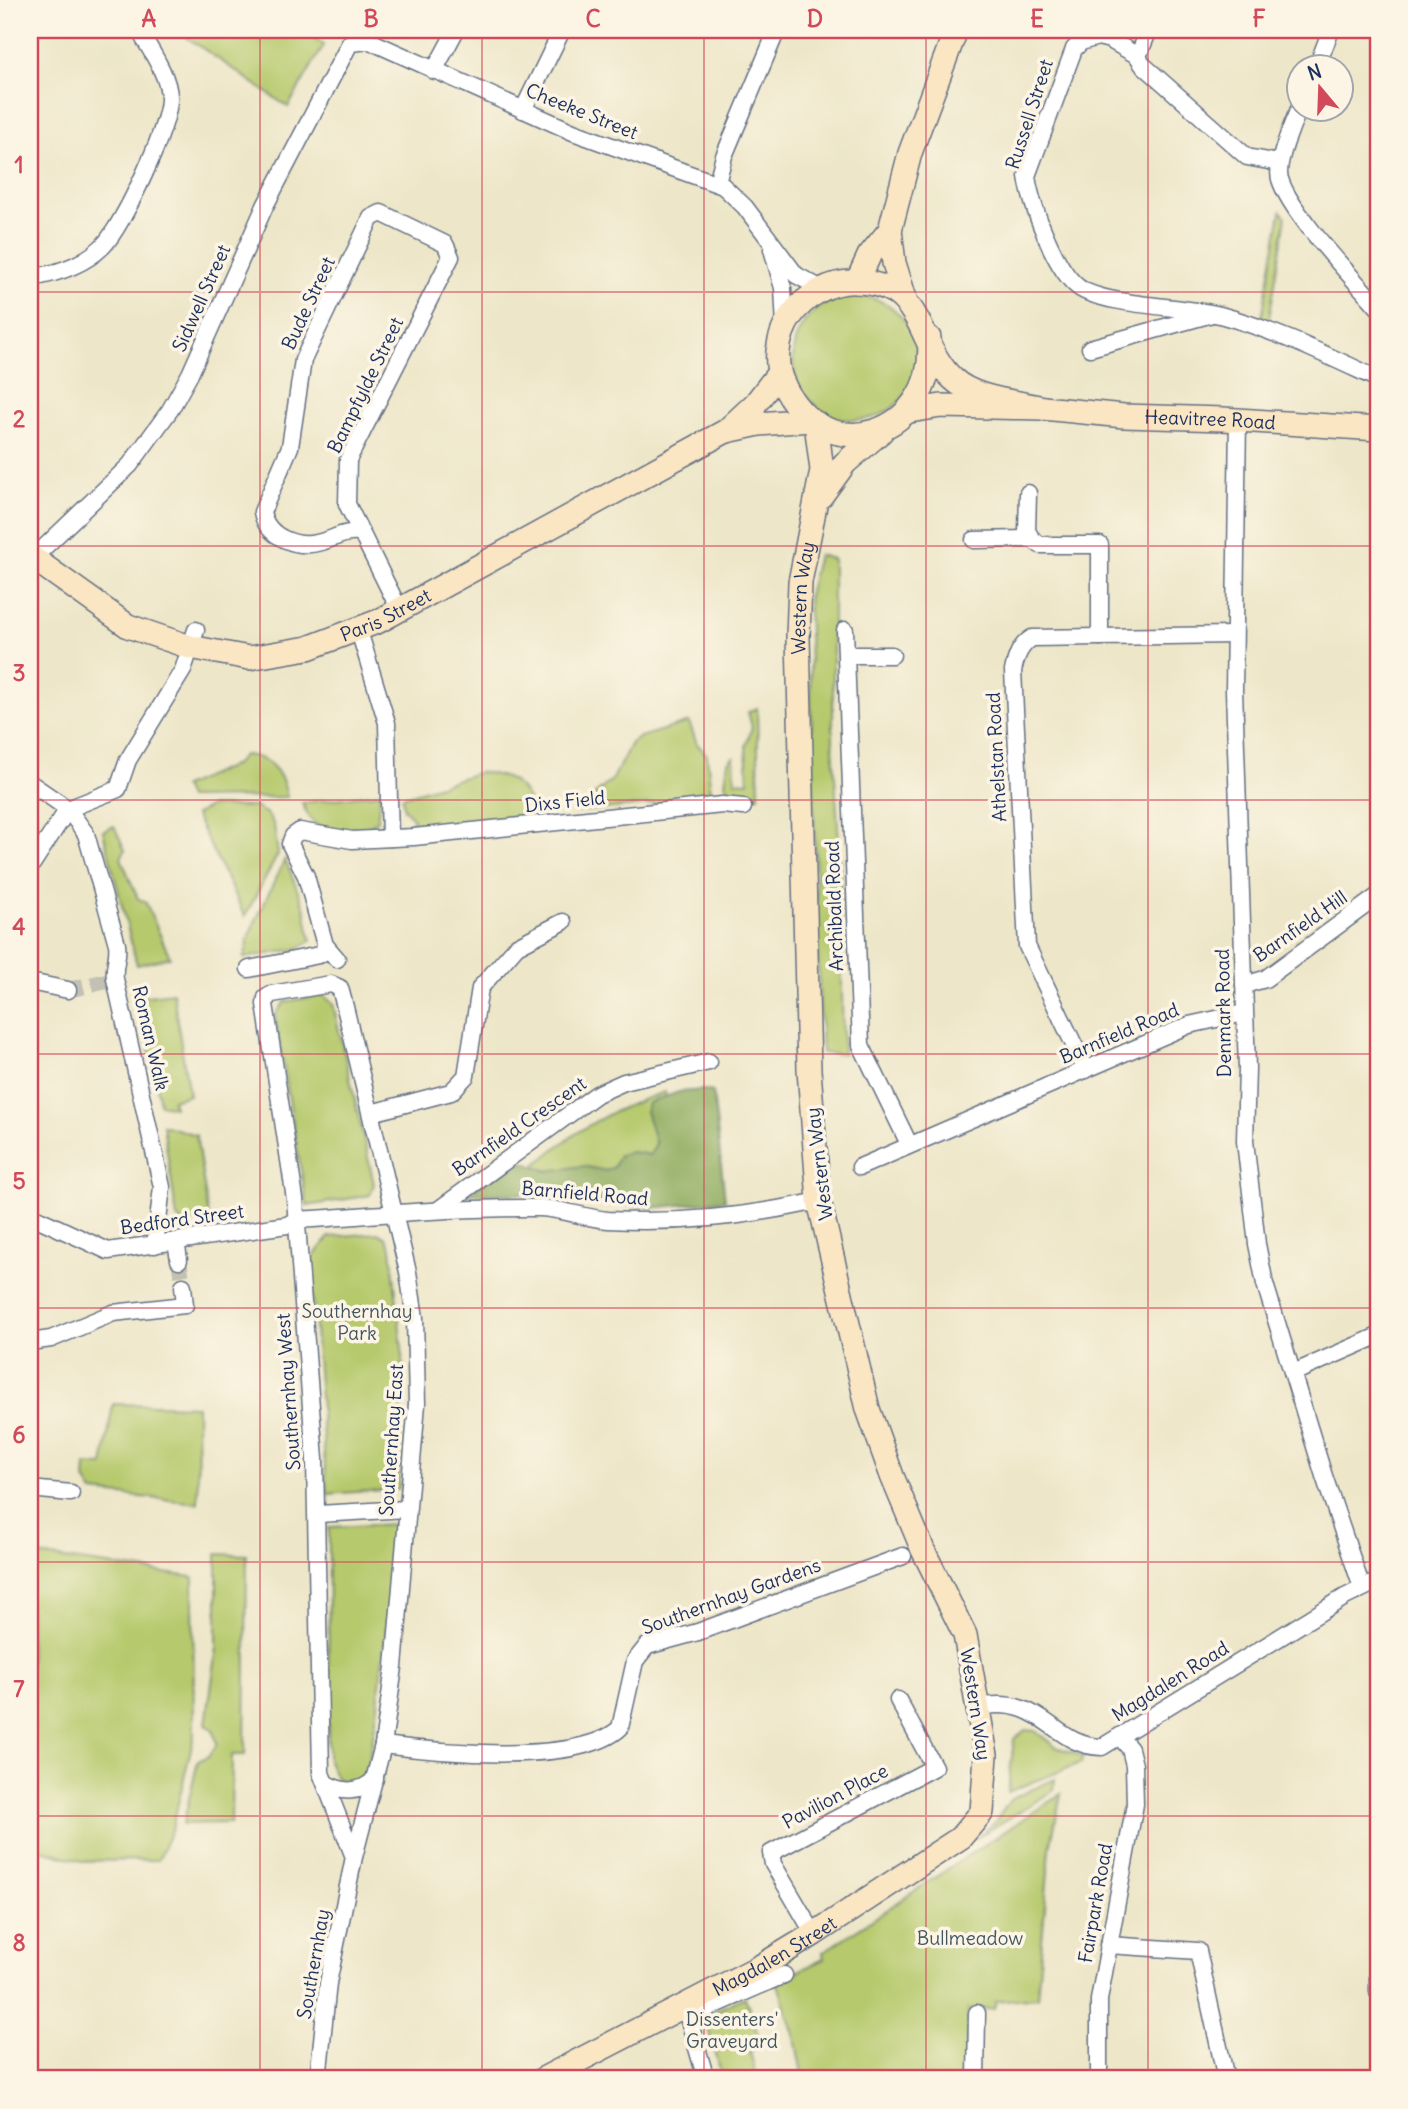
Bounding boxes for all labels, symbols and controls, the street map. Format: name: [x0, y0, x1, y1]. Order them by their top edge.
text: A: [142, 4, 157, 33]
text: B: [363, 4, 379, 33]
text: C: [585, 4, 601, 33]
text: D: [807, 4, 823, 33]
text: E: [1030, 4, 1044, 33]
text: F: [1252, 4, 1266, 33]
north arrow: [1286, 52, 1356, 122]
street label: Russell Street: [1000, 56, 1058, 172]
text: N: [1304, 58, 1325, 85]
street label: Cheeke Street: [522, 78, 642, 144]
text: 1: [14, 150, 24, 179]
street label: Sidwell Street: [167, 241, 235, 355]
street label: Bude Street: [276, 253, 340, 353]
street label: Bampfylde Street: [322, 313, 408, 457]
text: 2: [13, 404, 26, 433]
street label: Heavitree Road: [1144, 405, 1276, 434]
street label: Western Way: [786, 539, 820, 655]
street label: Paris Street: [337, 583, 435, 647]
text: 3: [12, 658, 26, 687]
street label: Athelstan Road: [981, 692, 1011, 822]
street label: Dixs Field: [524, 785, 606, 817]
street label: Archibald Road: [820, 840, 848, 972]
street label: Barnfield Hill: [1248, 885, 1352, 967]
text: 4: [12, 912, 26, 941]
street label: Denmark Road: [1210, 948, 1236, 1078]
street label: Roman Walk: [127, 983, 175, 1093]
street label: Barnfield Road: [1056, 997, 1182, 1069]
street label: Barnfield Crescent: [447, 1071, 591, 1181]
street label: Western Way: [800, 1106, 838, 1222]
text: 5: [12, 1166, 26, 1195]
street label: Barnfield Road: [521, 1176, 649, 1210]
street label: Bedford Street: [119, 1198, 245, 1240]
park label: Southernhay Park: [301, 1299, 413, 1345]
street label: Southernhay West: [271, 1313, 305, 1471]
street label: Southernhay East: [374, 1363, 408, 1517]
text: 6: [12, 1420, 26, 1449]
street label: Southernhay Gardens: [638, 1552, 824, 1640]
street label: Magdalen Road: [1107, 1636, 1233, 1726]
street label: Western Way: [955, 1646, 997, 1762]
text: 7: [13, 1674, 25, 1703]
street label: Pavilion Place: [778, 1758, 892, 1834]
street label: Fairpark Road: [1073, 1841, 1117, 1965]
street label: Southernhay: [292, 1907, 334, 2021]
street label: Magdalen Street: [708, 1911, 841, 2001]
park label: Bullmeadow: [917, 1926, 1023, 1950]
text: 8: [12, 1928, 26, 1957]
park label: Dissenters' Graveyard: [686, 2007, 778, 2053]

